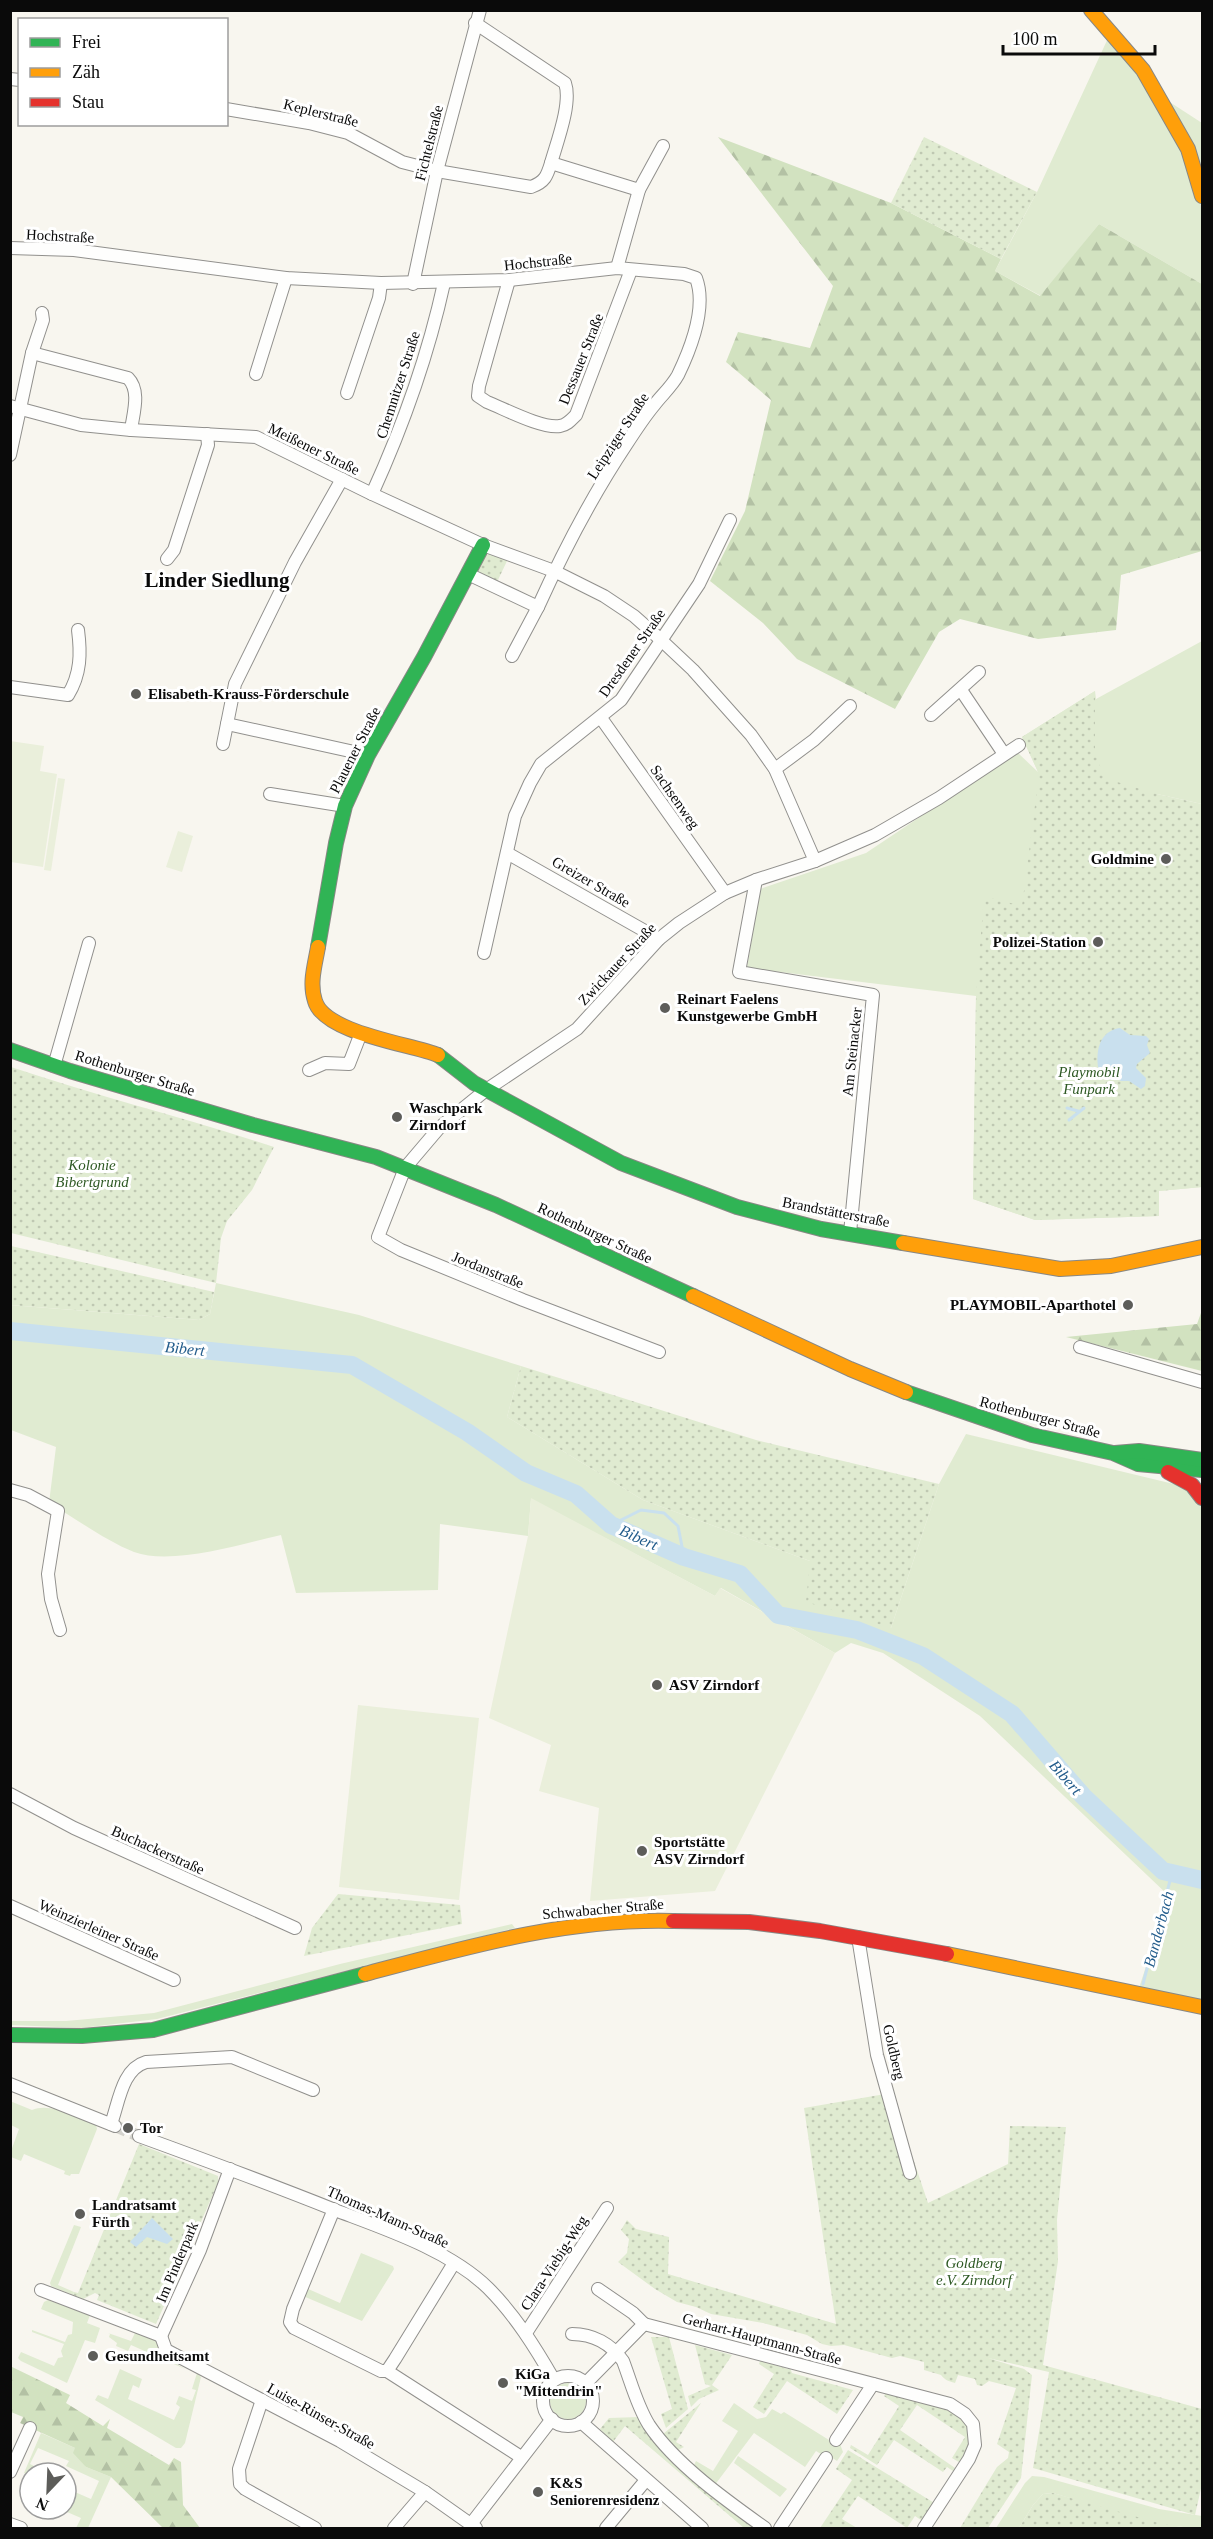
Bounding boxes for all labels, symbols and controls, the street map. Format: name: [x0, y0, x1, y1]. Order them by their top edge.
legend: [18, 18, 228, 126]
scale bar: [1003, 18, 1154, 56]
text: 100 m: [1012, 29, 1058, 49]
text: Frei: [72, 32, 101, 52]
text: Zäh: [72, 62, 100, 82]
text: Stau: [72, 92, 104, 112]
street label: Keplerstraße: [282, 96, 360, 130]
street label: Fichtelstraße: [412, 103, 446, 183]
street label: Hochstraße: [25, 226, 95, 246]
street label: Hochstraße: [503, 250, 573, 274]
street label: Dessauer Straße: [555, 311, 607, 407]
street label: Chemnitzer Straße: [373, 329, 423, 441]
street label: Leipziger Straße: [584, 390, 652, 482]
street label: Meißener Straße: [266, 420, 363, 478]
district label: Linder Siedlung: [145, 568, 290, 592]
street label: Dresdener Straße: [596, 606, 668, 700]
place label: Elisabeth-Krauss-Förderschule: [148, 686, 349, 702]
marker: Elisabeth-Krauss-Förderschule: [129, 687, 143, 701]
street label: Plauener Straße: [326, 704, 384, 796]
street label: Sachsenweg: [647, 762, 703, 832]
place label: Goldmine: [1091, 851, 1154, 867]
marker: Goldmine: [1159, 852, 1173, 866]
street label: Greizer Straße: [549, 853, 633, 911]
street label: Zwickauer Straße: [575, 919, 659, 1008]
place label: Polizei-Station: [993, 934, 1087, 950]
marker: Polizei-Station: [1091, 935, 1105, 949]
place label: Reinart Faelens Kunstgewerbe GmbH: [677, 991, 818, 1024]
marker: Reinart Faelens Kunstgewerbe GmbH: [658, 1001, 672, 1015]
street label: Am Steinacker: [839, 1007, 865, 1097]
street label: Rothenburger Straße: [73, 1047, 197, 1099]
park label: Playmobil Funpark: [1057, 1064, 1120, 1097]
place label: Waschpark Zirndorf: [409, 1100, 483, 1133]
marker: Waschpark Zirndorf: [390, 1110, 404, 1124]
park label: Kolonie Bibertgrund: [55, 1157, 129, 1190]
street label: Brandstätterstraße: [781, 1194, 891, 1230]
street label: Rothenburger Straße: [535, 1199, 655, 1267]
street label: Jordanstraße: [450, 1248, 526, 1292]
place label: PLAYMOBIL-Aparthotel: [950, 1297, 1116, 1313]
marker: PLAYMOBIL-Aparthotel: [1121, 1298, 1135, 1312]
water label: Bibert: [164, 1338, 206, 1359]
street label: Rothenburger Straße: [978, 1393, 1102, 1441]
water label: Bibert: [617, 1522, 661, 1554]
place label: ASV Zirndorf: [669, 1677, 760, 1693]
marker: ASV Zirndorf: [650, 1678, 664, 1692]
water label: Bibert: [1046, 1757, 1086, 1798]
street label: Buchackerstraße: [109, 1822, 207, 1878]
place label: Sportstätte ASV Zirndorf: [654, 1834, 745, 1867]
marker: Sportstätte ASV Zirndorf: [635, 1844, 649, 1858]
water label: Banderbach: [1140, 1889, 1177, 1969]
street label: Weinzierleiner Straße: [36, 1896, 162, 1964]
street label: Schwabacher Straße: [542, 1896, 665, 1922]
street label: Goldberg: [880, 2023, 908, 2082]
place label: Tor: [140, 2120, 163, 2136]
marker: Tor: [121, 2121, 135, 2135]
street label: Thomas-Mann-Straße: [325, 2183, 452, 2251]
place label: Landratsamt Fürth: [92, 2197, 176, 2230]
marker: Landratsamt Fürth: [73, 2207, 87, 2221]
street label: Clara-Viebig-Weg: [517, 2212, 591, 2313]
street label: Im Pinderpark: [153, 2219, 201, 2305]
park label: Goldberg e.V. Zirndorf: [936, 2255, 1014, 2288]
street label: Gerhart-Hauptmann-Straße: [681, 2310, 844, 2368]
place label: Gesundheitsamt: [105, 2348, 209, 2364]
marker: Gesundheitsamt: [86, 2349, 100, 2363]
place label: KiGa "Mittendrin": [515, 2366, 602, 2399]
marker: KiGa "Mittendrin": [496, 2376, 510, 2390]
street label: Luise-Rinser-Straße: [264, 2380, 378, 2452]
north arrow: [18, 2461, 78, 2521]
place label: K&S Seniorenresidenz: [550, 2475, 660, 2508]
marker: K&S Seniorenresidenz: [531, 2485, 545, 2499]
text: N: [33, 2494, 51, 2514]

